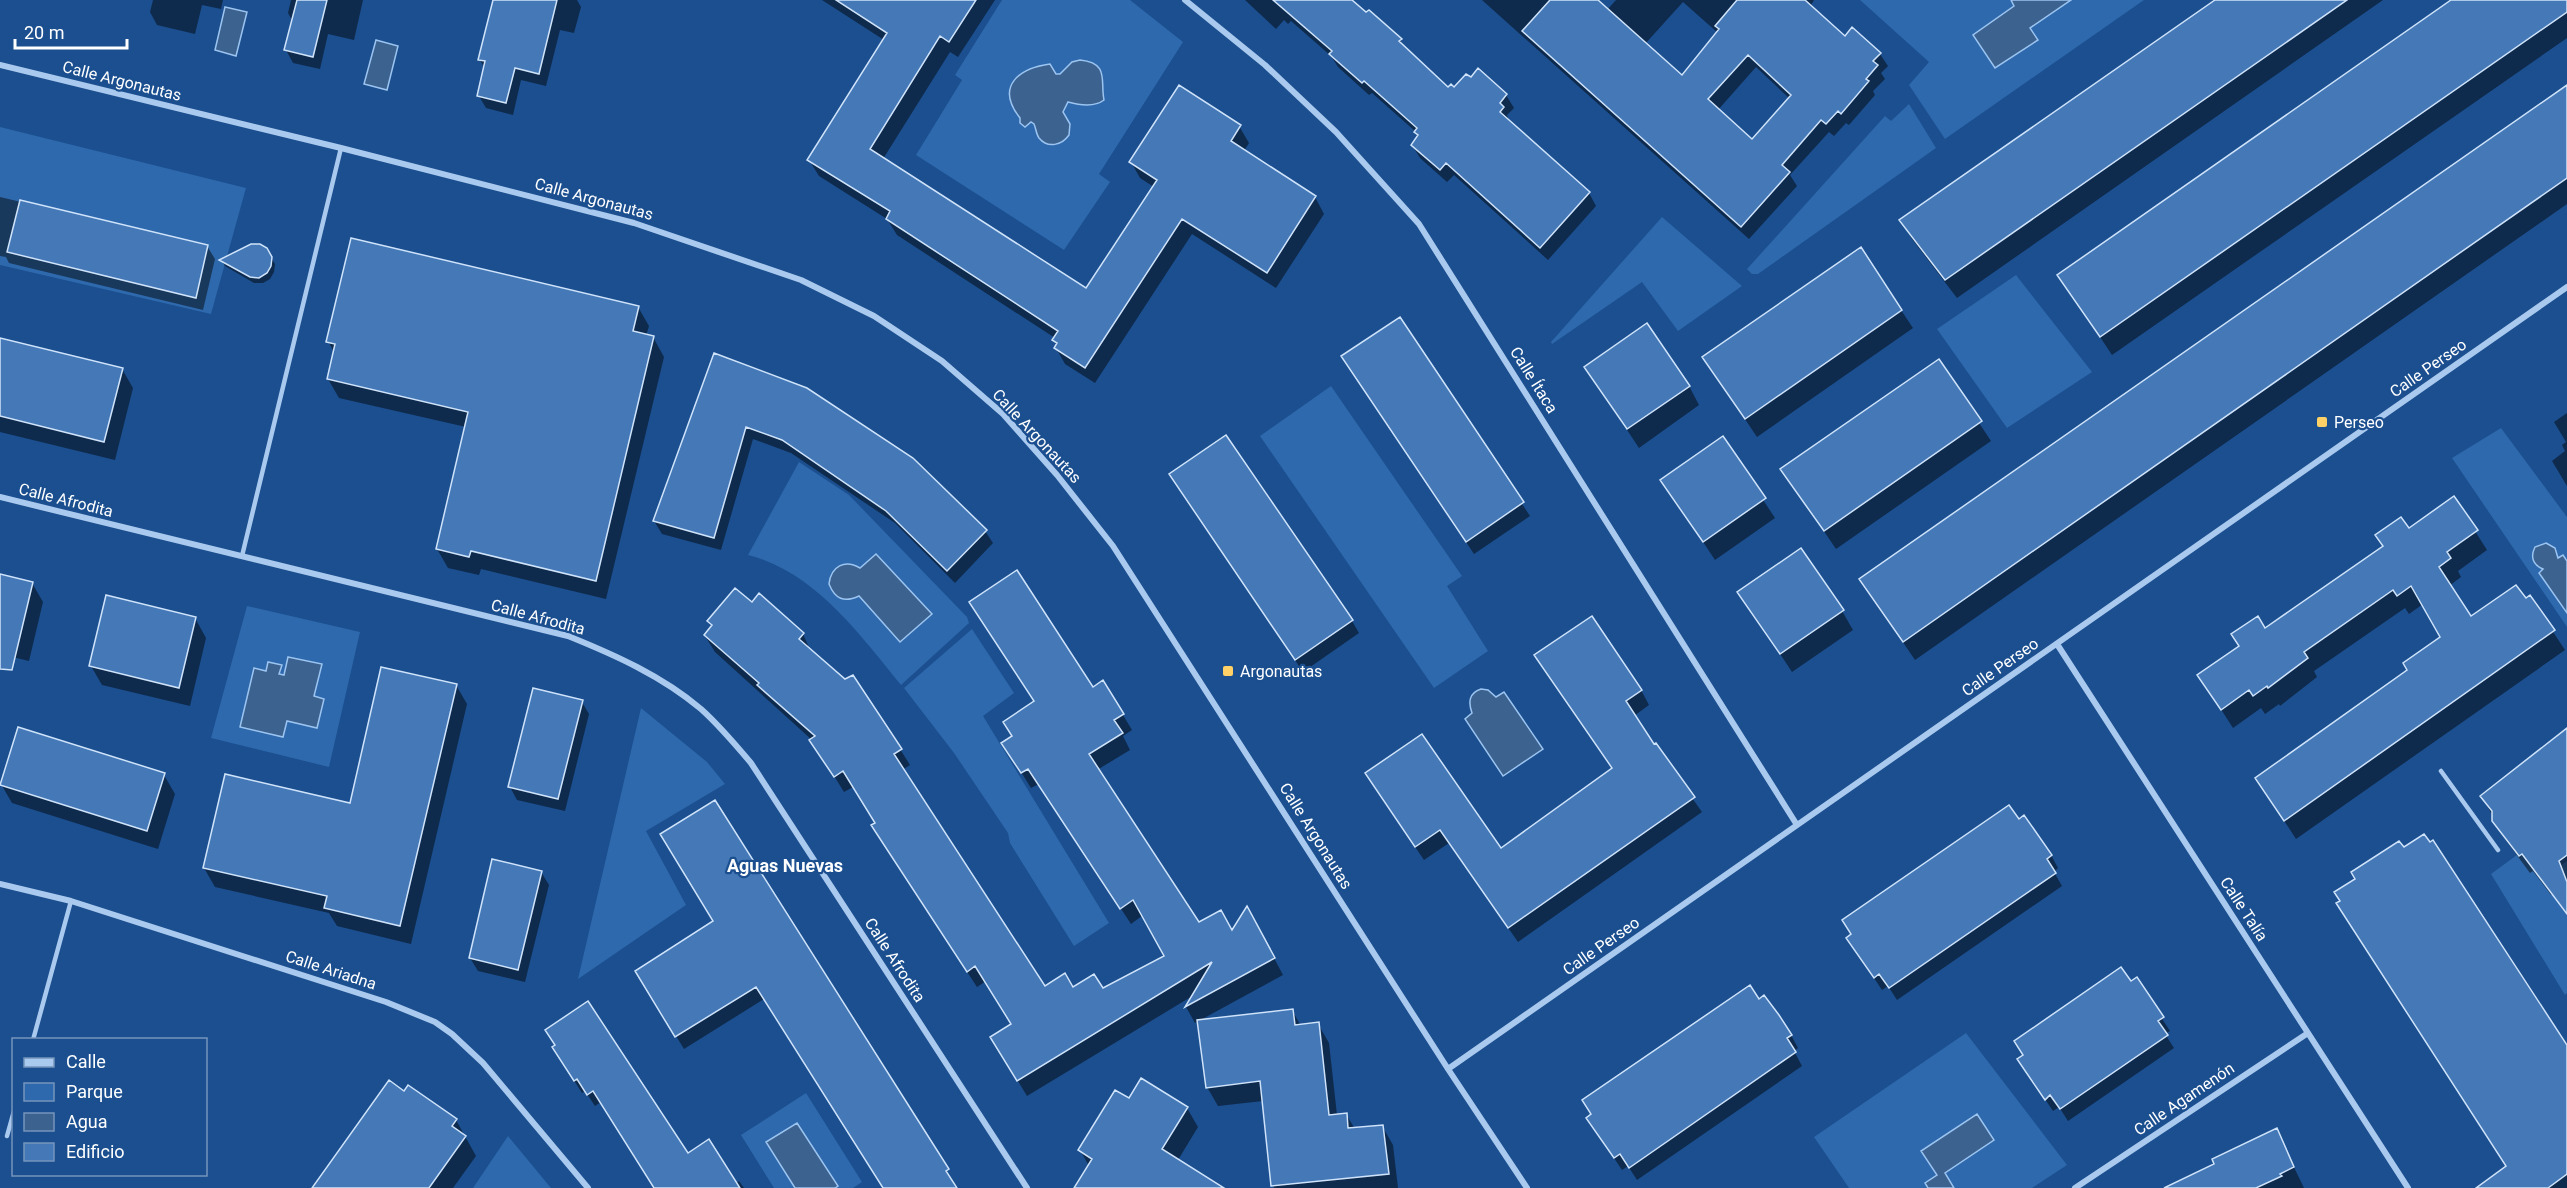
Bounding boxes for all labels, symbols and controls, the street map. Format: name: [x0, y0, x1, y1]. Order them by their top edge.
scale bar: [15, 12, 128, 50]
text: 20 m: [24, 22, 64, 43]
street label: Calle Argonautas: [61, 57, 183, 105]
street label: Calle Argonautas: [533, 174, 655, 224]
street label: Calle Perseo: [2386, 335, 2470, 401]
street label: Calle Ítaca: [1506, 343, 1562, 417]
street label: Calle Argonautas: [989, 385, 1085, 487]
place label: Perseo: [2334, 413, 2384, 432]
marker: Perseo: [2315, 415, 2329, 429]
street label: Calle Afrodita: [17, 479, 115, 521]
street label: Calle Afrodita: [489, 595, 587, 639]
street label: Calle Perseo: [1958, 634, 2042, 700]
place label: Argonautas: [1240, 662, 1322, 681]
marker: Argonautas: [1221, 664, 1235, 678]
street label: Calle Argonautas: [1276, 779, 1356, 893]
district label: Aguas Nuevas: [727, 855, 843, 876]
street label: Calle Talía: [2216, 873, 2272, 945]
street label: Calle Perseo: [1559, 913, 1643, 979]
street label: Calle Afrodita: [861, 914, 929, 1006]
street label: Calle Ariadna: [283, 946, 379, 994]
legend: [12, 1038, 207, 1176]
text: Calle: [66, 1051, 106, 1072]
street label: Calle Agamenón: [2130, 1058, 2238, 1140]
text: Parque: [66, 1081, 123, 1102]
text: Agua: [66, 1111, 108, 1132]
text: Edificio: [66, 1141, 125, 1162]

